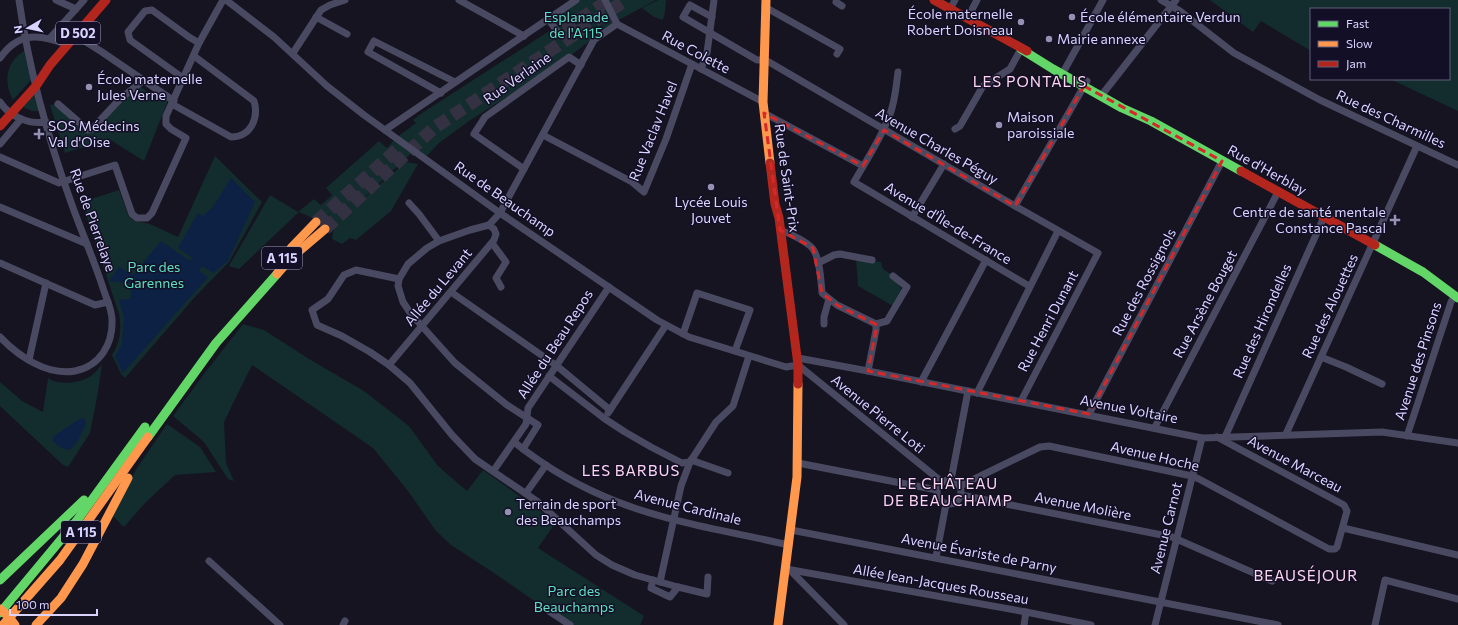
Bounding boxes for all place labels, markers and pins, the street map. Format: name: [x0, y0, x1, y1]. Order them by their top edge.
place label: École maternelle Robert Doisneau: [907, 5, 1013, 38]
place label: École élémentaire Verdun: [1080, 8, 1241, 25]
marker: École élémentaire Verdun: [1067, 12, 1077, 22]
marker: École maternelle Robert Doisneau: [1016, 17, 1026, 27]
place label: Mairie annexe: [1057, 30, 1146, 47]
marker: Mairie annexe: [1044, 34, 1054, 44]
place label: École maternelle Jules Verne: [97, 70, 202, 103]
marker: École maternelle Jules Verne: [84, 82, 94, 92]
place label: Maison paroissiale: [1007, 108, 1075, 141]
place label: SOS Médecins Val d'Oise: [48, 117, 140, 150]
marker: Maison paroissiale: [994, 120, 1004, 130]
marker: SOS Médecins Val d'Oise: [33, 128, 45, 140]
marker: Lycée Louis Jouvet: [706, 182, 716, 192]
place label: Lycée Louis Jouvet: [674, 193, 748, 226]
place label: Centre de santé mentale Constance Pascal: [1233, 203, 1386, 236]
marker: Centre de santé mentale Constance Pascal: [1389, 214, 1401, 226]
place label: Terrain de sport des Beauchamps: [516, 495, 621, 528]
marker: Terrain de sport des Beauchamps: [503, 507, 513, 517]

